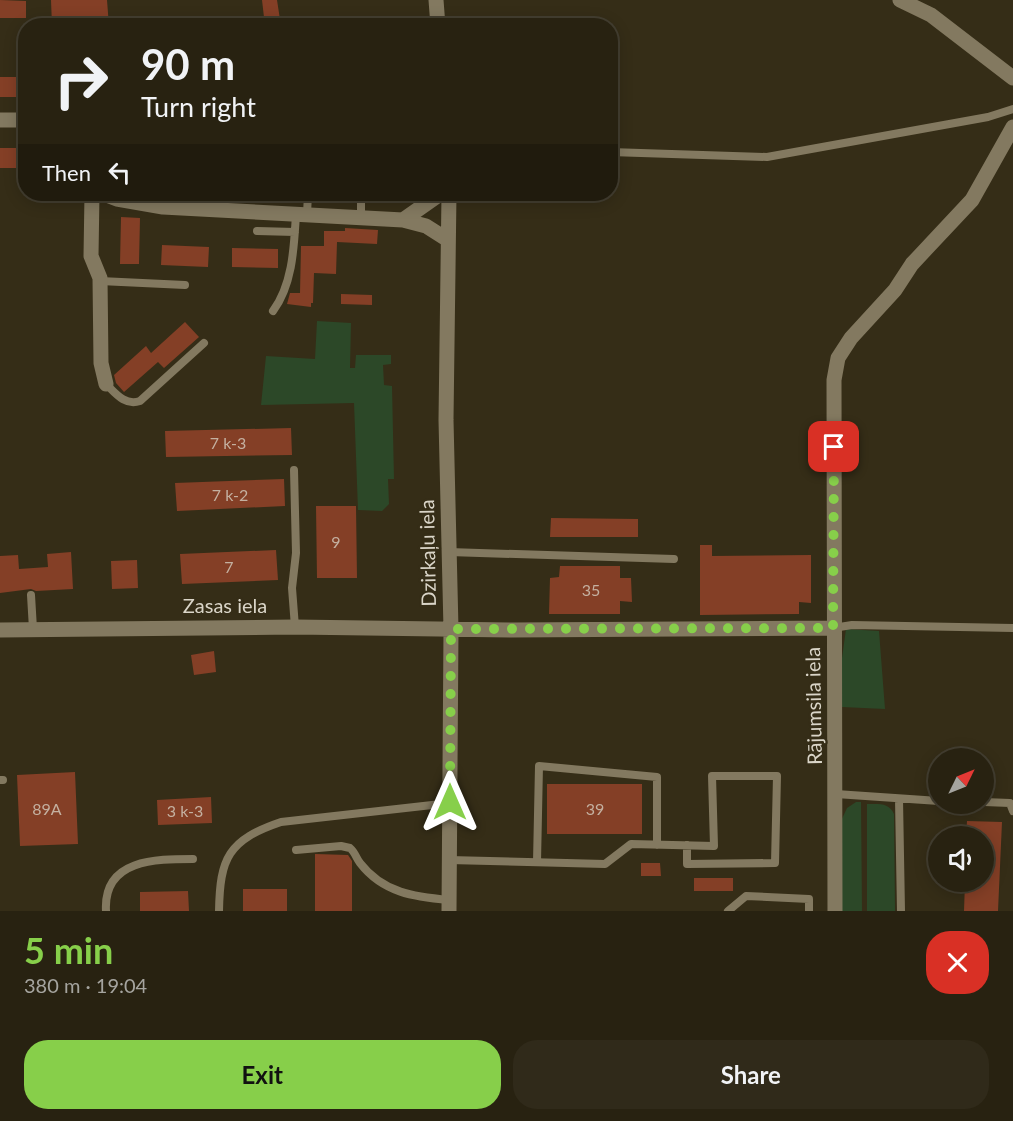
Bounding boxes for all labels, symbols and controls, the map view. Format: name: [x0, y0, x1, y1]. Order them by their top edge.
text: 90 m: [141, 39, 235, 89]
icon: right: [42, 42, 120, 120]
text: Turn right: [141, 90, 256, 123]
icon: left: [103, 156, 136, 189]
text: Then: [42, 159, 91, 186]
pin: [808, 421, 859, 472]
icon: arrive: [817, 430, 850, 463]
house number: 7 k-3: [210, 433, 246, 452]
house number: 7 k-2: [212, 485, 248, 504]
street label: Dzirkaļu iela: [414, 499, 440, 607]
house number: 9: [331, 532, 341, 551]
house number: 7: [224, 557, 234, 576]
house number: 35: [582, 580, 600, 599]
street label: Zasas iela: [183, 593, 267, 617]
street label: Rājumsila iela: [800, 647, 826, 765]
north arrow: [928, 748, 994, 814]
map controls: [928, 748, 994, 892]
position arrow: [418, 770, 482, 834]
house number: 89A: [32, 799, 62, 818]
house number: 39: [586, 799, 604, 818]
house number: 3 k-3: [167, 801, 203, 820]
button: sound: [928, 826, 994, 892]
text: 5 min: [24, 928, 113, 972]
button: close: [926, 931, 989, 994]
text: 380 m · 19:04: [24, 973, 147, 997]
button: Exit: [24, 1040, 501, 1109]
button: Share: [513, 1040, 989, 1109]

